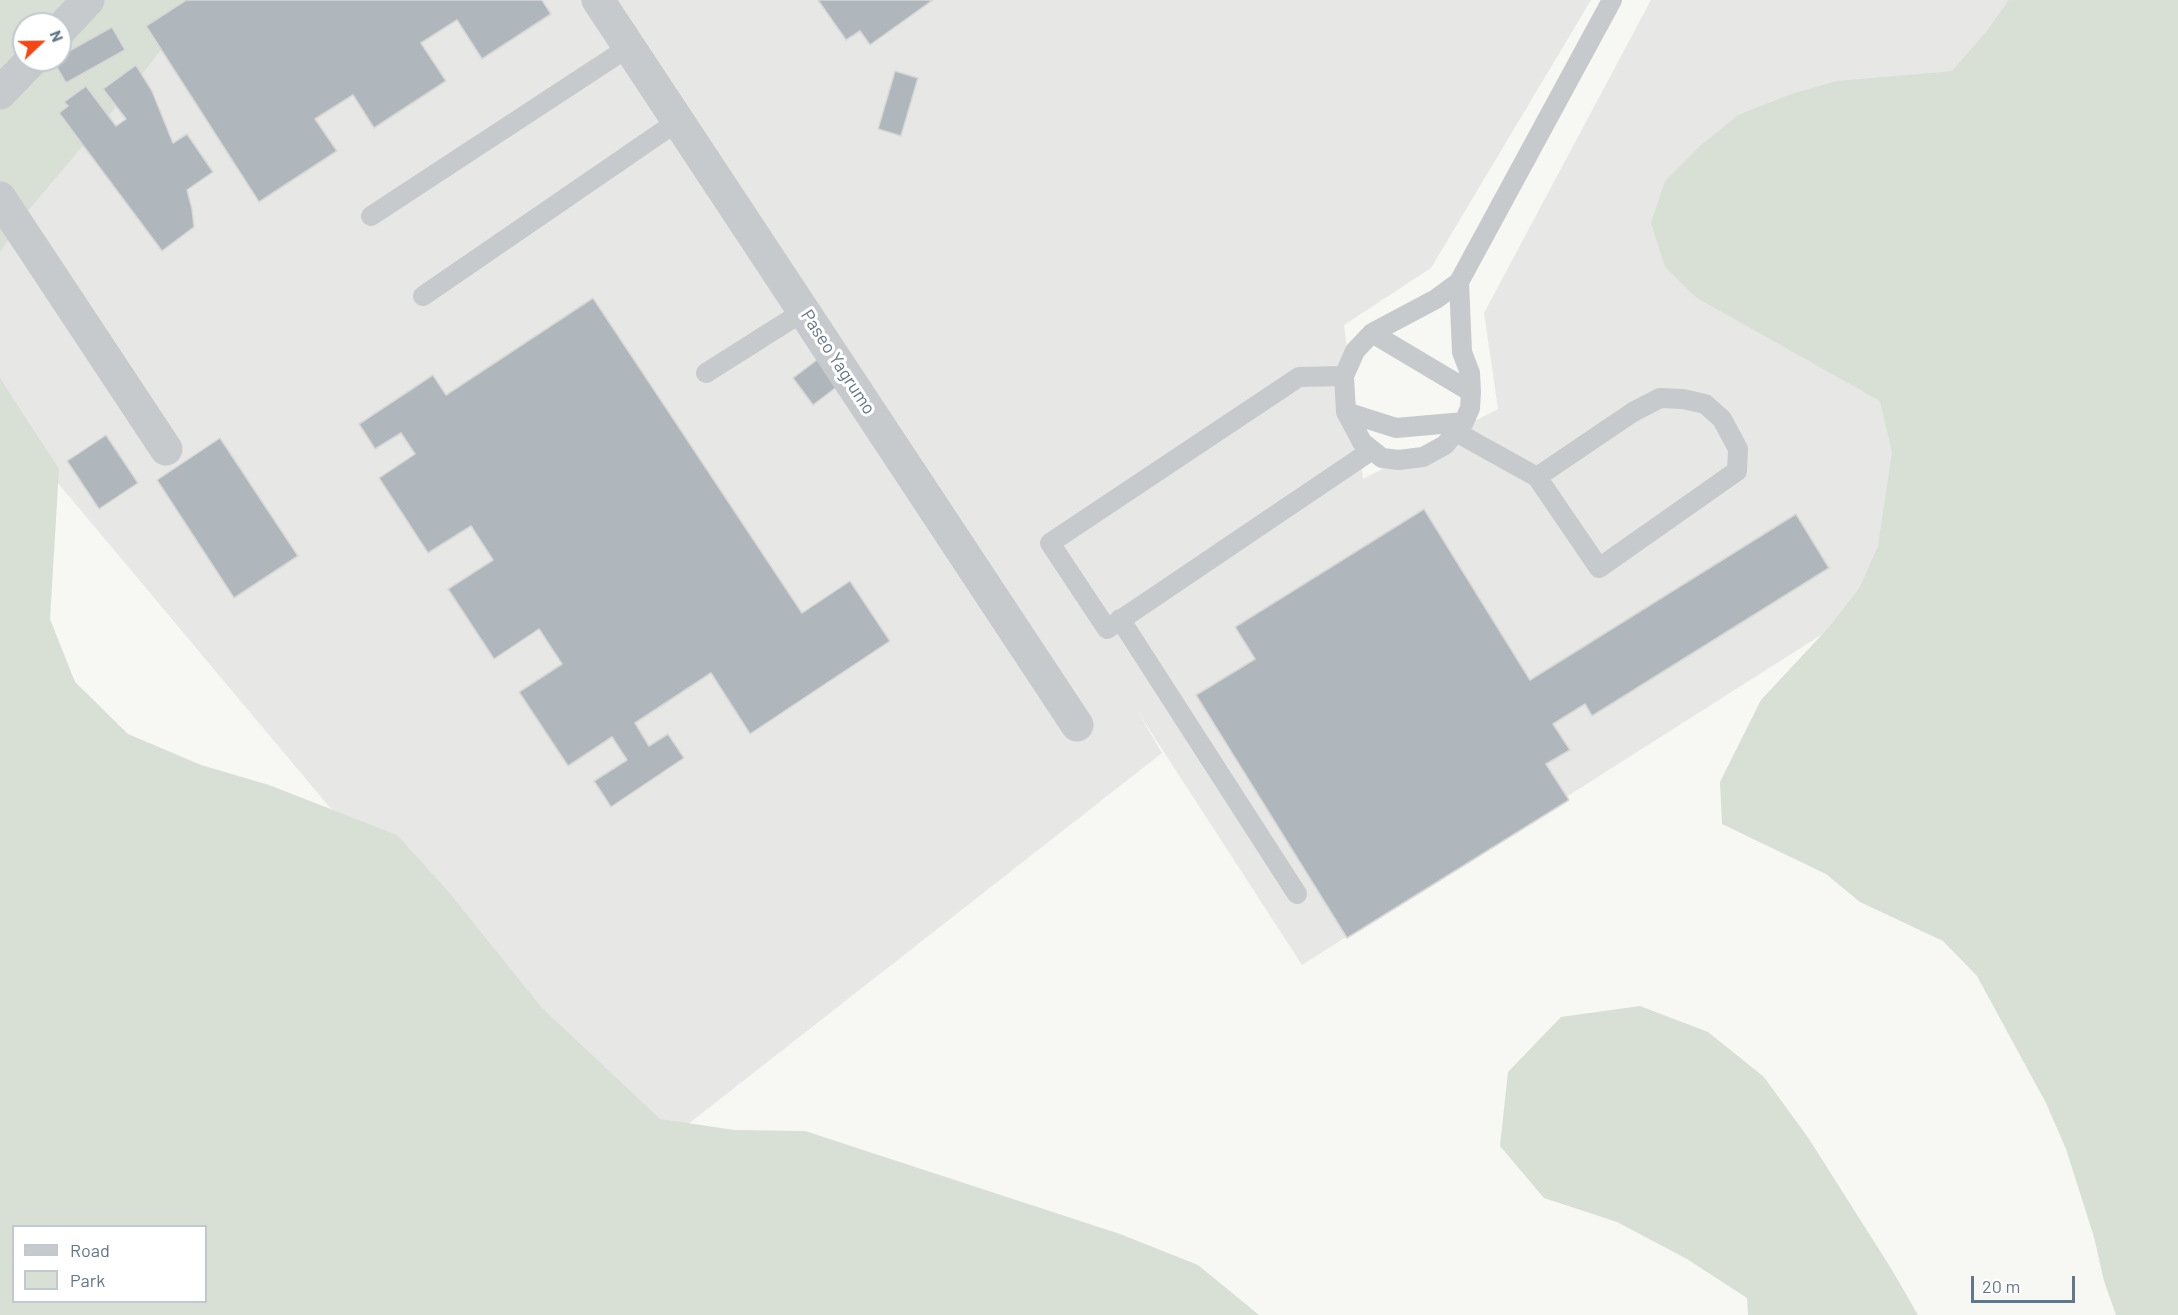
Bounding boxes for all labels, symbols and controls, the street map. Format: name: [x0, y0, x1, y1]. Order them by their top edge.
north arrow: [12, 12, 72, 72]
text: N: [46, 27, 68, 44]
street label: Paseo Yagrumo: [796, 306, 880, 418]
legend: [12, 1225, 207, 1303]
text: Road: [70, 1239, 110, 1261]
scale bar: [1974, 1264, 2078, 1302]
text: Park: [70, 1269, 105, 1291]
text: 20 m: [1982, 1275, 2020, 1297]

